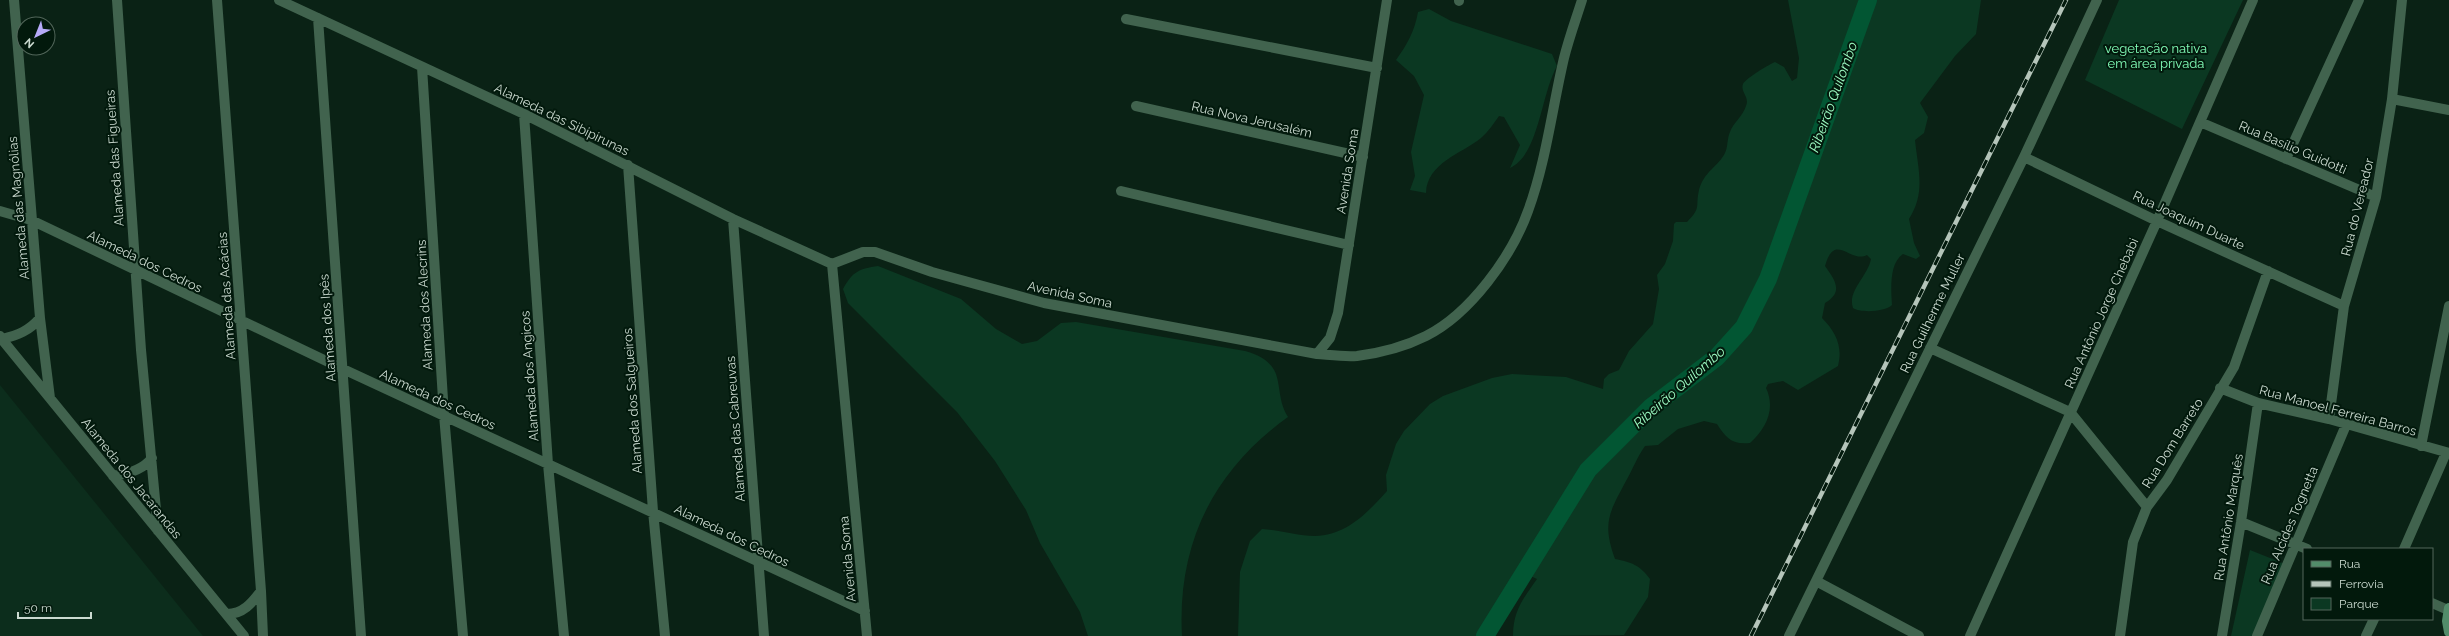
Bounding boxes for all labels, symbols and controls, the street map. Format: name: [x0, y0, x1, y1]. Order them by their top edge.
north arrow: [16, 16, 56, 56]
text: N: [22, 35, 37, 51]
water label: Ribeirão Quilombo: [1806, 40, 1860, 154]
park label: vegetação nativa em área privada: [2105, 41, 2207, 71]
street label: Alameda das Sibipirunas: [492, 80, 632, 159]
street label: Alameda das Figueiras: [102, 89, 127, 227]
street label: Rua Nova Jerusalém: [1190, 98, 1314, 141]
street label: Rua Basílio Guidotti: [2237, 118, 2349, 177]
street label: Avenida Soma: [1333, 127, 1362, 215]
street label: Alameda das Magnólias: [5, 136, 32, 280]
street label: Rua do Vereador: [2338, 156, 2377, 258]
street label: Rua Joaquim Duarte: [2131, 188, 2247, 253]
street label: Alameda dos Cedros: [85, 227, 205, 296]
street label: Alameda das Acácias: [215, 232, 238, 360]
street label: Rua Antônio Jorge Chebabi: [2061, 236, 2141, 391]
street label: Alameda dos Alecrins: [414, 239, 435, 371]
street label: Rua Guilherme Muller: [1897, 251, 1968, 375]
street label: Alameda dos Ipês: [316, 274, 339, 382]
street label: Avenida Soma: [1026, 278, 1114, 311]
street label: Alameda dos Angicos: [517, 310, 542, 442]
street label: Alameda dos Salgueiros: [620, 328, 645, 474]
water label: Ribeirão Quilombo: [1630, 343, 1728, 431]
street label: Alameda das Cabreuvas: [723, 356, 748, 502]
street label: Alameda dos Cedros: [378, 366, 498, 433]
street label: Rua Manoel Ferreira Barros: [2258, 382, 2418, 439]
street label: Rua Dom Barreto: [2139, 395, 2206, 491]
street label: Alameda dos Jacarandas: [78, 415, 185, 542]
street label: Rua Antônio Marquês: [2211, 453, 2246, 582]
street label: Rua Alcides Tognetta: [2258, 464, 2321, 586]
street label: Alameda dos Cedros: [672, 501, 792, 570]
street label: Avenida Soma: [836, 515, 859, 603]
legend: [2303, 548, 2433, 620]
text: Rua: [2339, 557, 2360, 571]
text: Ferrovia: [2339, 577, 2383, 591]
scale bar: [18, 594, 91, 620]
text: Parque: [2339, 597, 2379, 611]
text: 50 m: [24, 601, 52, 615]

